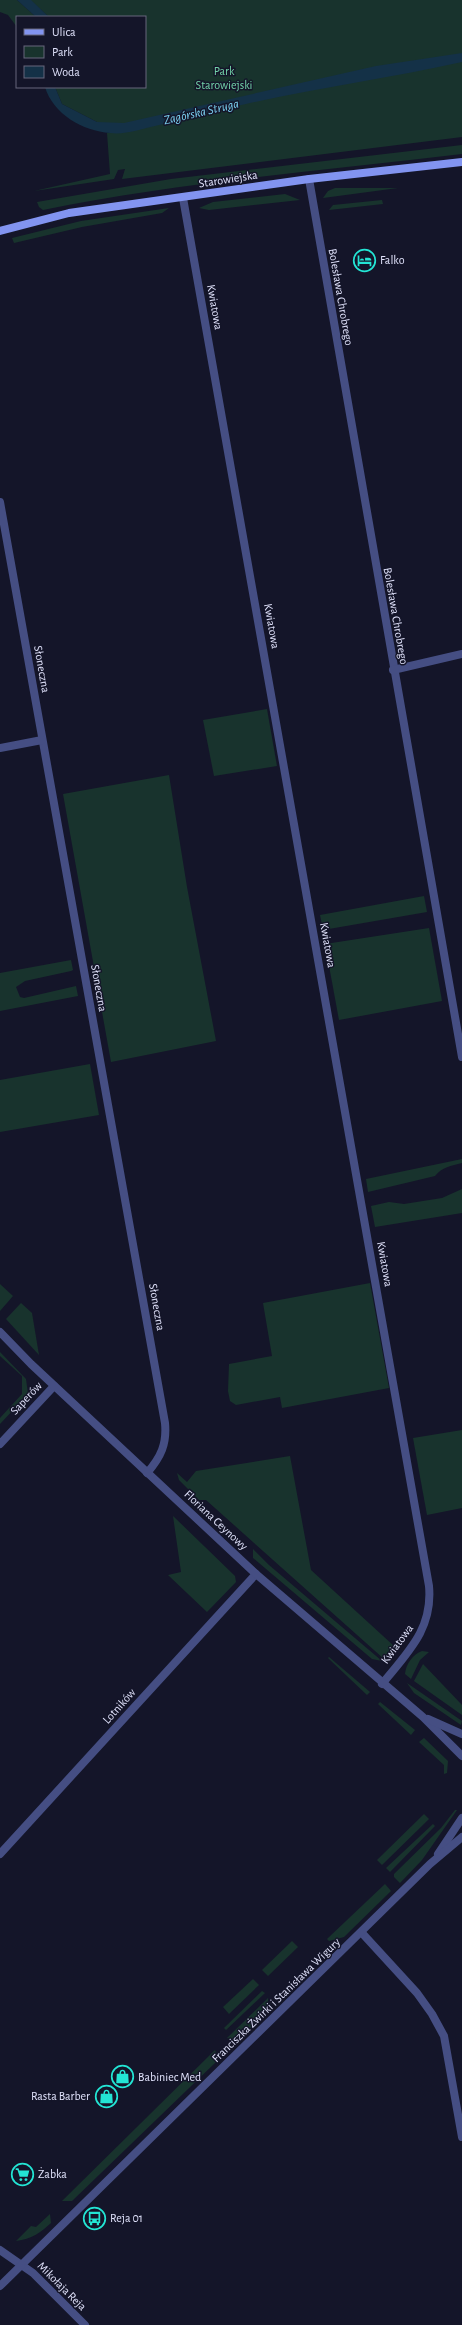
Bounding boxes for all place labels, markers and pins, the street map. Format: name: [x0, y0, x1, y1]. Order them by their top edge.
hotel icon: Falko: [352, 247, 378, 273]
place label: Falko: [380, 254, 405, 266]
shop icon: Babiniec Med: [110, 2064, 136, 2090]
place label: Babiniec Med: [138, 2071, 201, 2083]
shop icon: Rasta Barber: [93, 2083, 119, 2109]
place label: Rasta Barber: [31, 2090, 90, 2102]
supermarket icon: Żabka: [10, 2161, 36, 2187]
place label: Żabka: [38, 2167, 67, 2180]
bus stop icon: Reja 01: [81, 2205, 107, 2231]
place label: Reja 01: [110, 2212, 143, 2225]

